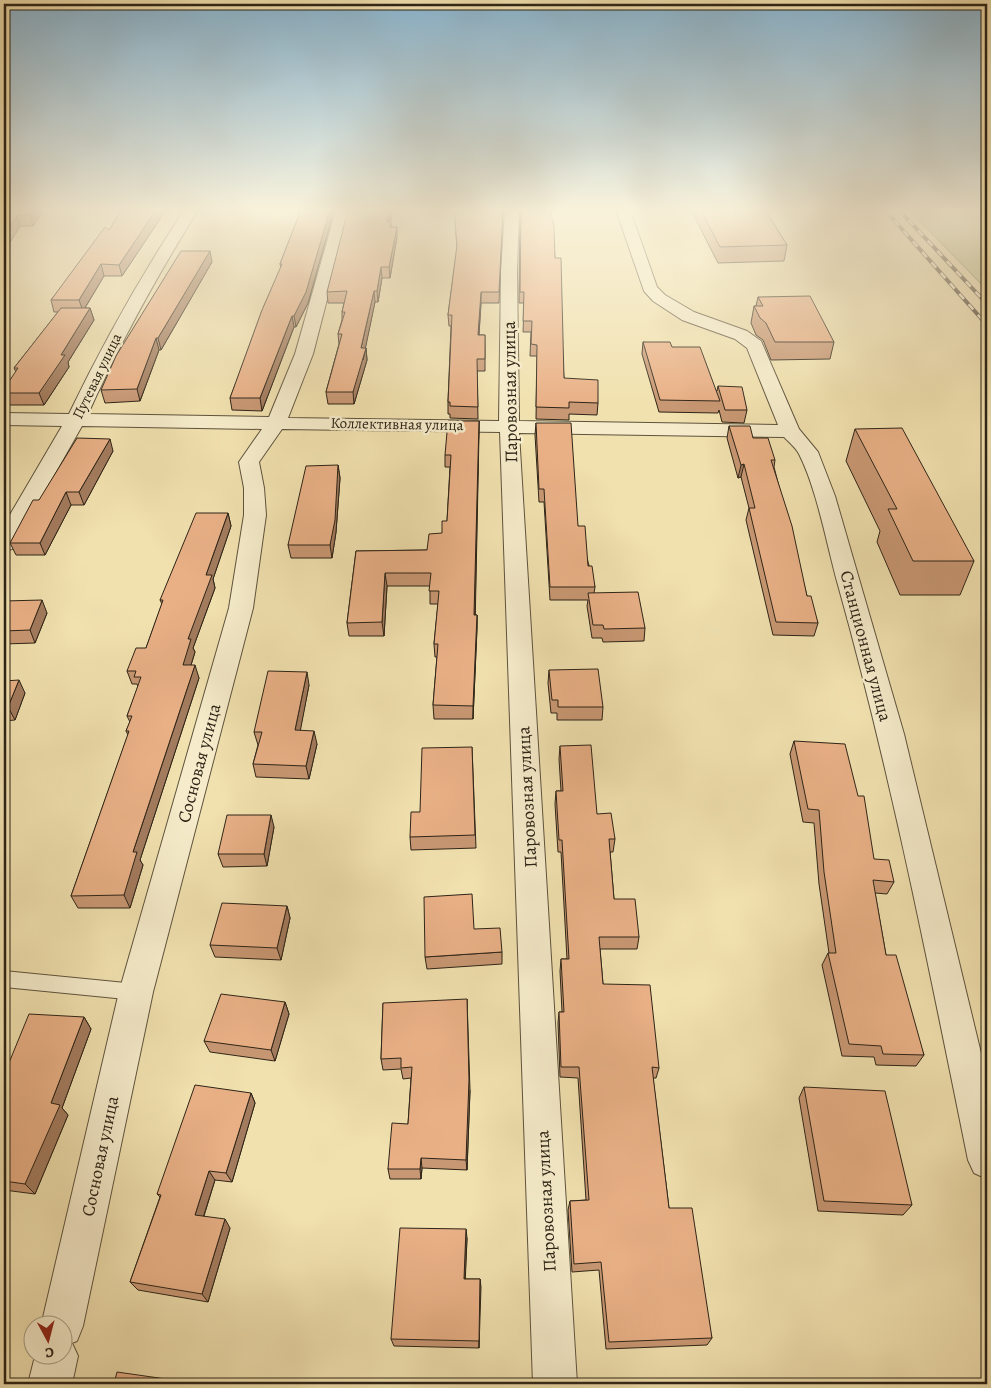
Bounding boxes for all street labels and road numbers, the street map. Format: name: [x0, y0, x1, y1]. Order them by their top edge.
street label: Паровозная улица: [497, 320, 523, 463]
street label: Путевая улица: [68, 330, 126, 422]
street label: Коллективная улица: [330, 413, 464, 435]
street label: Станционная улица: [834, 568, 898, 725]
street label: Сосновая улица: [172, 700, 227, 825]
street label: Паровозная улица: [511, 725, 543, 868]
street label: Сосновая улица: [76, 1093, 125, 1218]
street label: Паровозная улица: [530, 1129, 562, 1272]

